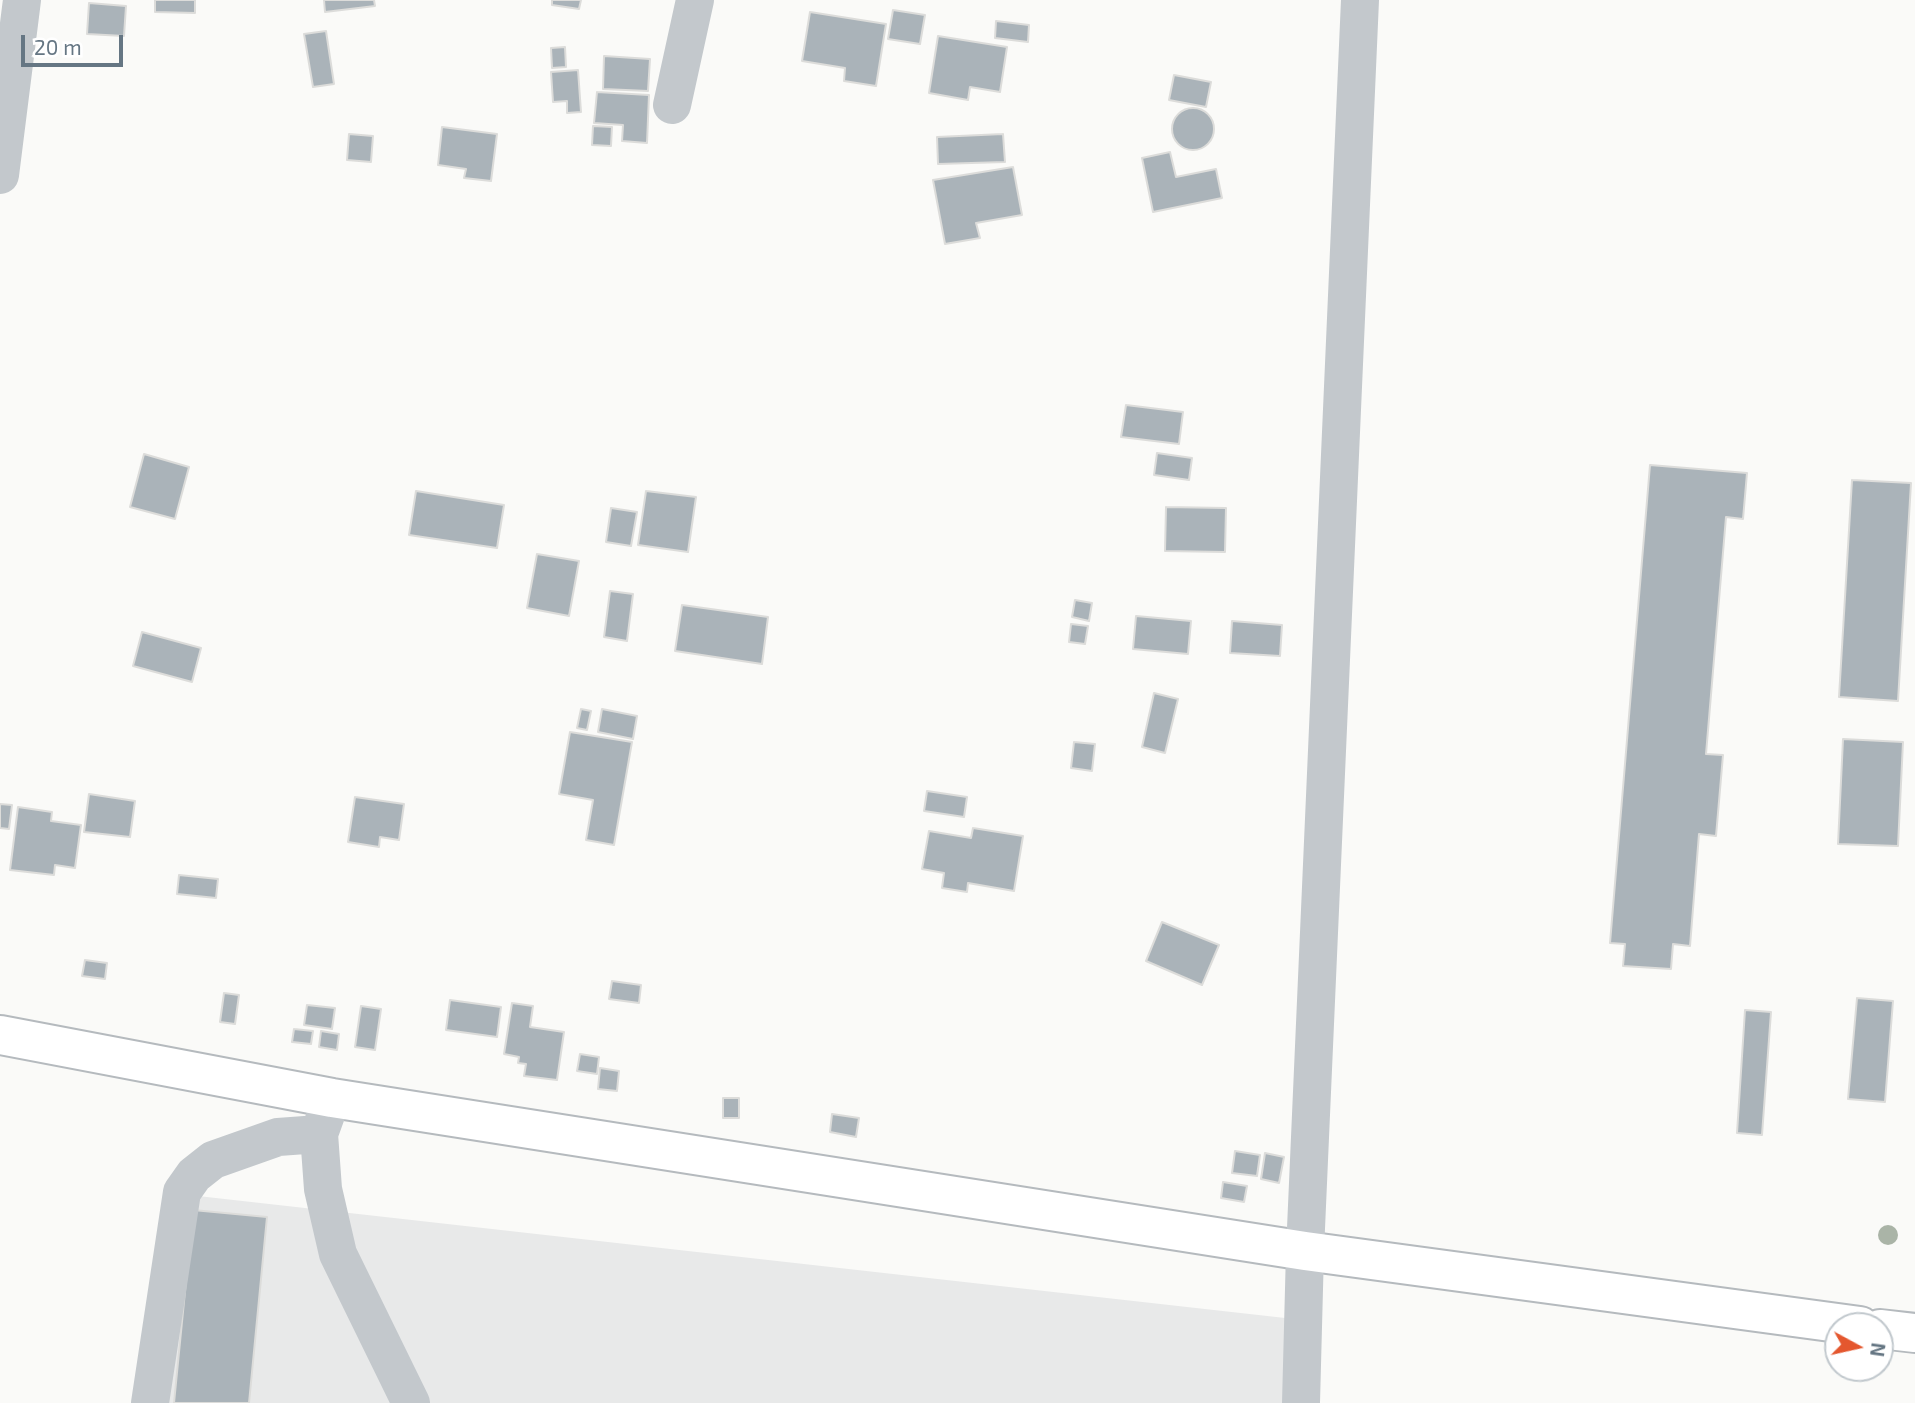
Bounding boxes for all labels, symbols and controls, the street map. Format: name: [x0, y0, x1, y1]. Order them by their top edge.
scale bar: [24, 21, 126, 65]
text: 20 m: [34, 34, 82, 59]
north arrow: [1824, 1312, 1894, 1382]
text: N: [1866, 1341, 1891, 1358]

